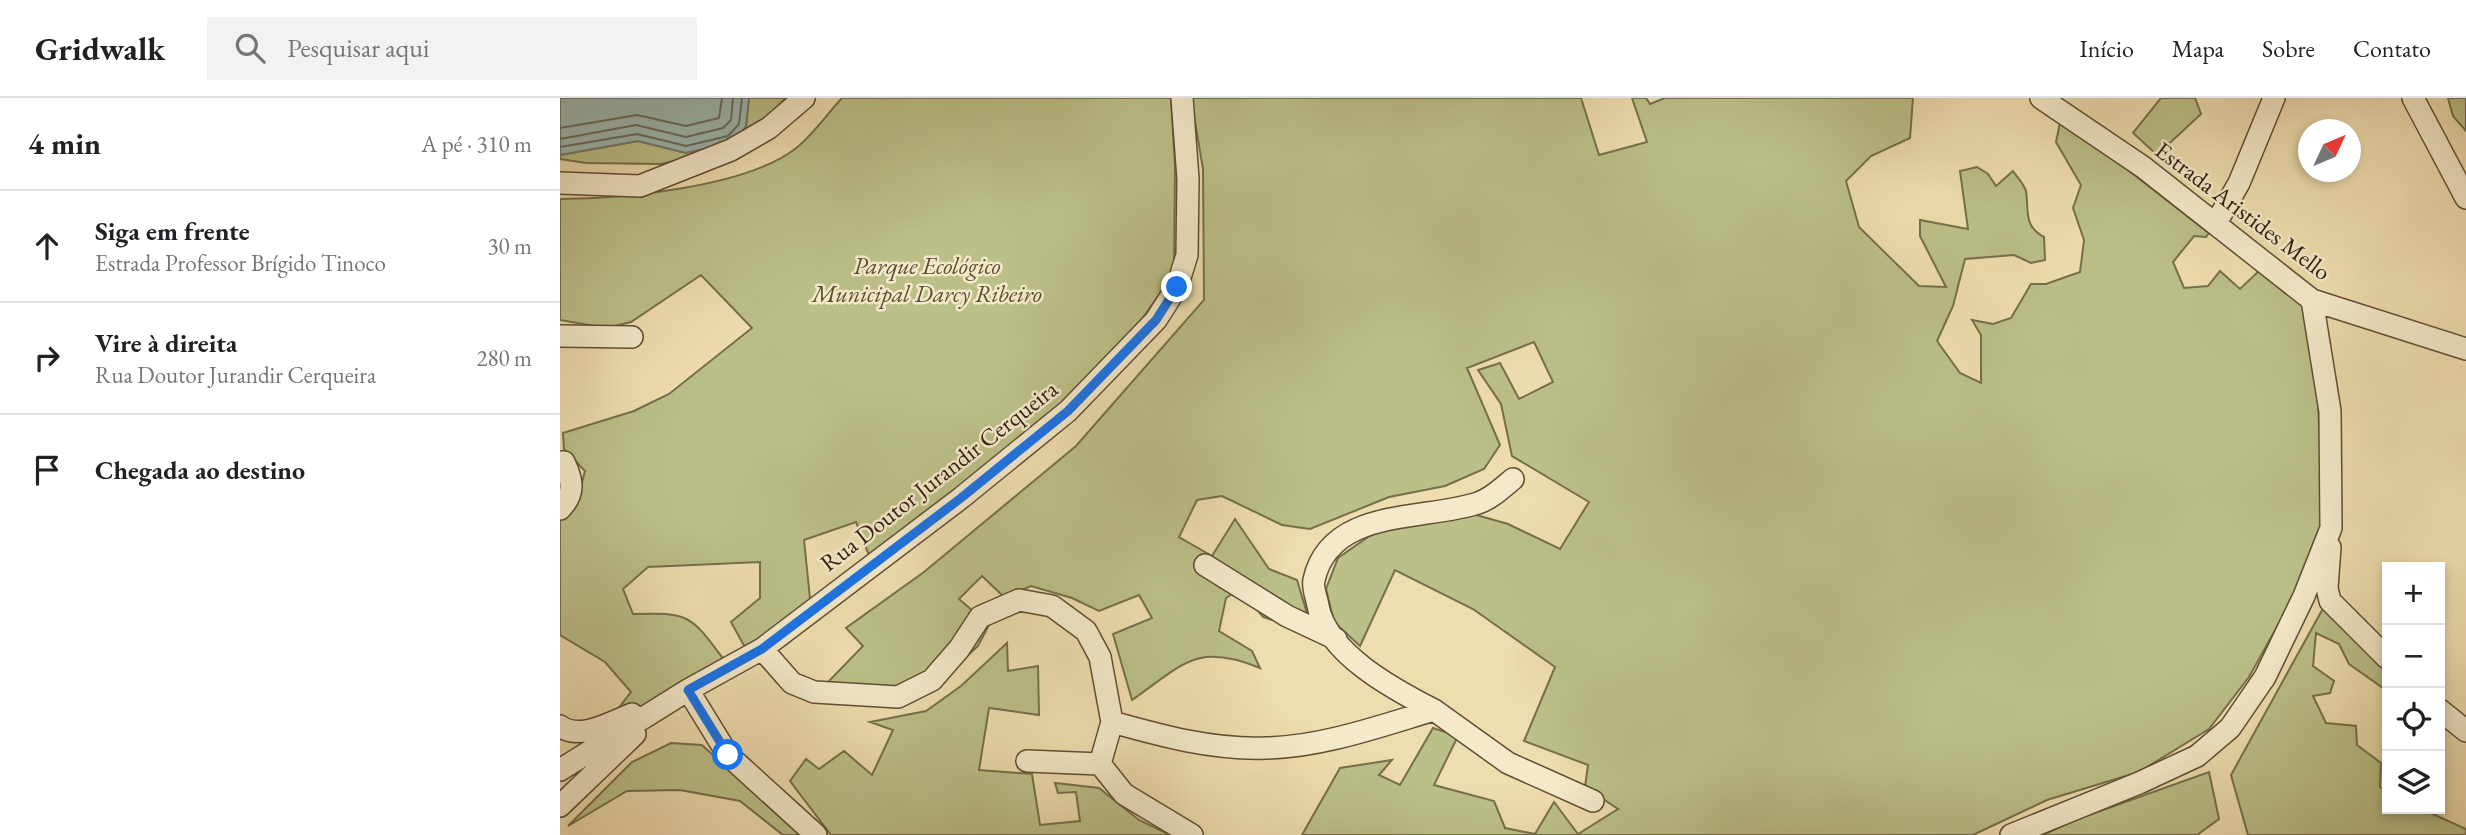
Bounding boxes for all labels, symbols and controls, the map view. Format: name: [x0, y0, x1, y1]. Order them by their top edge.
search box: [207, 17, 697, 80]
text: Gridwalk: [35, 27, 165, 70]
icon: search: [231, 29, 269, 67]
text: Pesquisar aqui: [287, 31, 429, 65]
text: Início: [2080, 33, 2134, 64]
text: Mapa: [2172, 33, 2224, 64]
text: Sobre: [2262, 33, 2315, 64]
text: Contato: [2353, 33, 2431, 64]
north arrow: [2298, 119, 2361, 182]
text: 4 min: [28, 124, 101, 163]
text: A pé · 310 m: [421, 129, 532, 159]
street label: Estrada Aristides Mello: [2149, 134, 2338, 287]
text: Siga em frente: [95, 214, 250, 248]
icon: ahead: [28, 227, 66, 265]
text: 30 m: [487, 231, 532, 261]
text: Estrada Professor Brígido Tinoco: [95, 248, 386, 278]
park label: Parque Ecológico Municipal Darcy Ribeiro: [810, 250, 1042, 309]
route end: [1161, 271, 1192, 302]
text: Vire à direita: [95, 326, 237, 360]
icon: right: [28, 339, 66, 377]
text: 280 m: [476, 343, 532, 373]
text: Rua Doutor Jurandir Cerqueira: [95, 360, 376, 390]
street label: Rua Doutor Jurandir Cerqueira: [814, 373, 1064, 578]
icon: arrive: [28, 451, 66, 489]
text: Chegada ao destino: [95, 453, 305, 487]
map controls: [2382, 562, 2445, 814]
button: +: [2382, 562, 2445, 625]
button: −: [2382, 625, 2445, 688]
button: locate: [2382, 688, 2445, 751]
route start: [712, 739, 743, 770]
button: layers: [2382, 751, 2445, 814]

